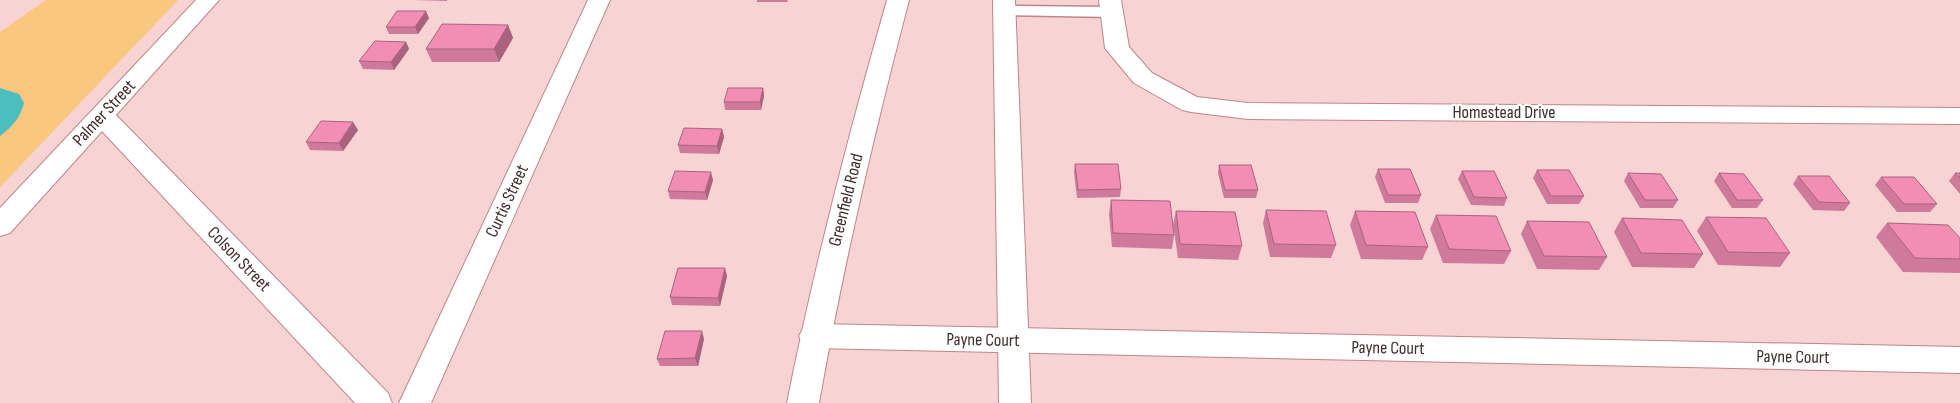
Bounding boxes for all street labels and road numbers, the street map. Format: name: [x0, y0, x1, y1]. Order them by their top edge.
street label: Palmer Street: [68, 75, 140, 150]
street label: Homestead Drive: [1452, 102, 1556, 123]
street label: Greenfield Road: [824, 151, 868, 249]
street label: Curtis Street: [481, 161, 533, 241]
street label: Colson Street: [203, 222, 275, 296]
street label: Payne Court: [946, 329, 1020, 351]
street label: Payne Court: [1351, 337, 1425, 359]
street label: Payne Court: [1756, 346, 1830, 368]

